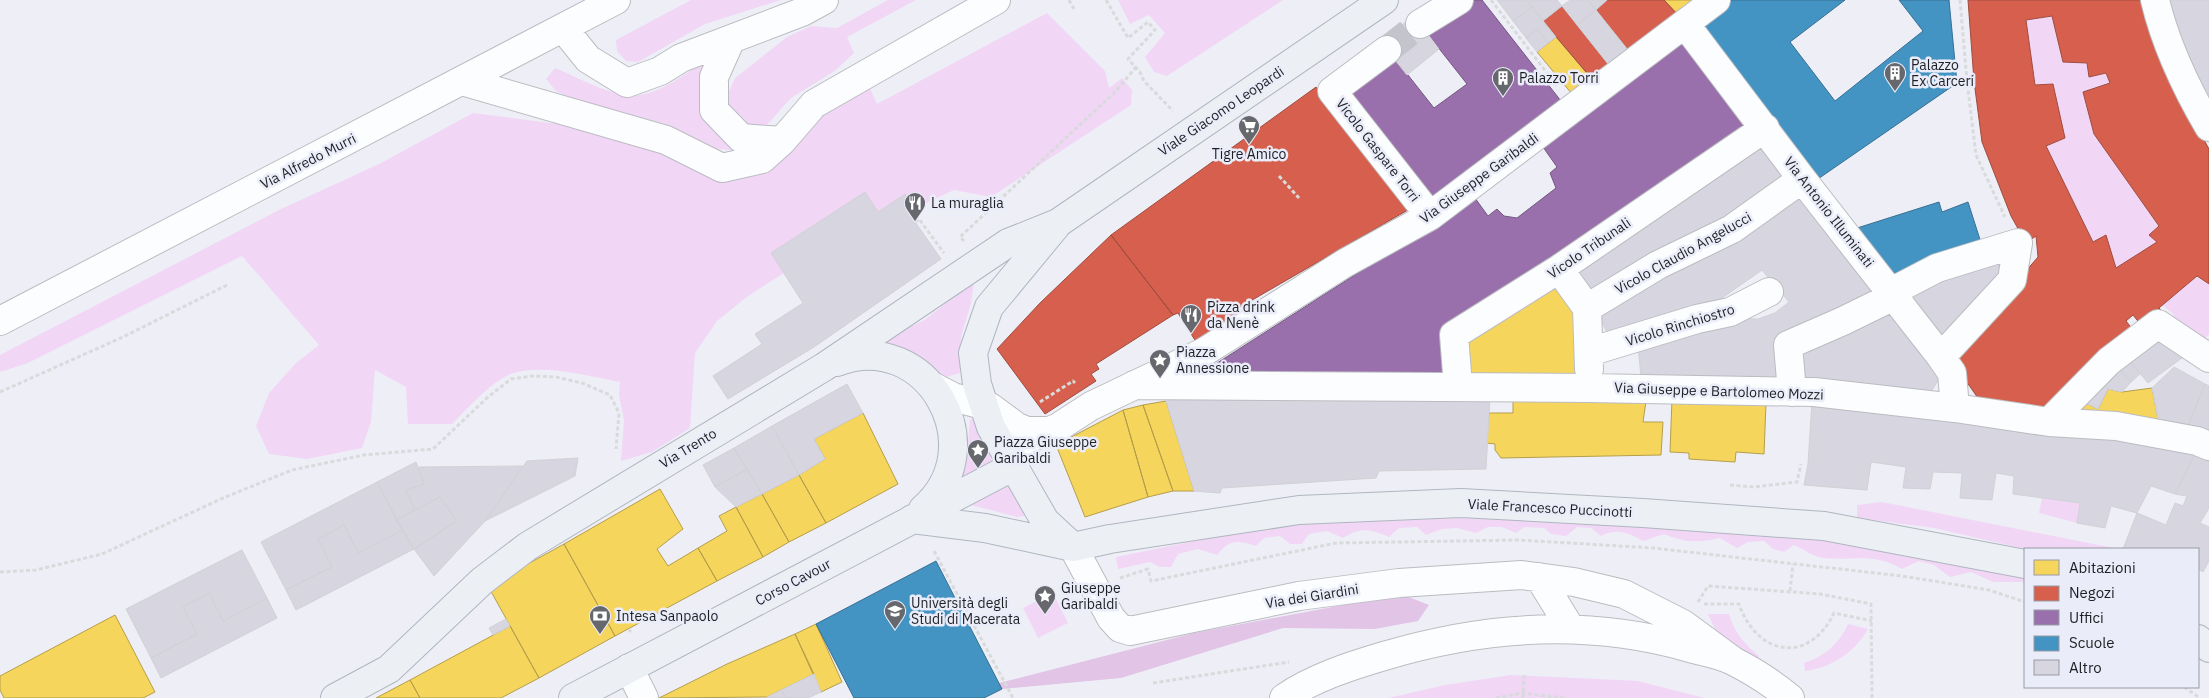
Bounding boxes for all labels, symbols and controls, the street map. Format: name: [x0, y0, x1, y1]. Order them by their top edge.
place label: Palazzo Ex Carceri: [1911, 56, 1974, 90]
building icon: Palazzo Ex Carceri: [1883, 61, 1907, 92]
street label: Viale Giacomo Leopardi: [1155, 62, 1287, 160]
building icon: Palazzo Torri: [1491, 66, 1515, 97]
place label: Palazzo Torri: [1519, 69, 1599, 87]
street label: Vicolo Gaspare Torri: [1332, 95, 1424, 205]
supermarket icon: Tigre Amico: [1237, 114, 1261, 145]
street label: Via Alfredo Murri: [257, 129, 359, 193]
street label: Via Giuseppe Garibaldi: [1416, 129, 1542, 227]
place label: Tigre Amico: [1212, 145, 1286, 163]
street label: Via Antonio Illuminati: [1780, 153, 1878, 271]
restaurant icon: La muraglia: [903, 191, 927, 222]
place label: La muraglia: [931, 194, 1004, 212]
street label: Vicolo Claudio Angelucci: [1611, 208, 1755, 298]
street label: Vicolo Tribunali: [1544, 214, 1634, 282]
place label: Pizza drink da Nenè: [1207, 298, 1275, 332]
street label: Vicolo Rinchiostro: [1623, 300, 1737, 350]
restaurant icon: Pizza drink da Nenè: [1179, 303, 1203, 334]
place label: Piazza Annessione: [1176, 343, 1249, 377]
place icon: Piazza Annessione: [1148, 348, 1172, 379]
street label: Via Giuseppe e Bartolomeo Mozzi: [1614, 378, 1824, 404]
street label: Via Trento: [656, 424, 720, 472]
place label: Piazza Giuseppe Garibaldi: [994, 433, 1097, 467]
place icon: Piazza Giuseppe Garibaldi: [966, 438, 990, 469]
street label: Viale Francesco Puccinotti: [1467, 495, 1633, 521]
legend: [2024, 548, 2199, 688]
street label: Corso Cavour: [752, 554, 834, 610]
text: Abitazioni: [2069, 558, 2136, 577]
place label: Giuseppe Garibaldi: [1061, 579, 1121, 613]
street label: Via dei Giardini: [1264, 580, 1360, 612]
text: Negozi: [2069, 583, 2115, 602]
place icon: Giuseppe Garibaldi: [1033, 584, 1057, 615]
place label: Università degli Studi di Macerata: [911, 594, 1021, 628]
school or university icon: Università degli Studi di Macerata: [883, 599, 907, 630]
bank icon: Intesa Sanpaolo: [588, 604, 612, 635]
place label: Intesa Sanpaolo: [616, 607, 718, 625]
text: Uffici: [2069, 608, 2104, 627]
text: Scuole: [2069, 633, 2115, 652]
text: Altro: [2069, 658, 2102, 677]

